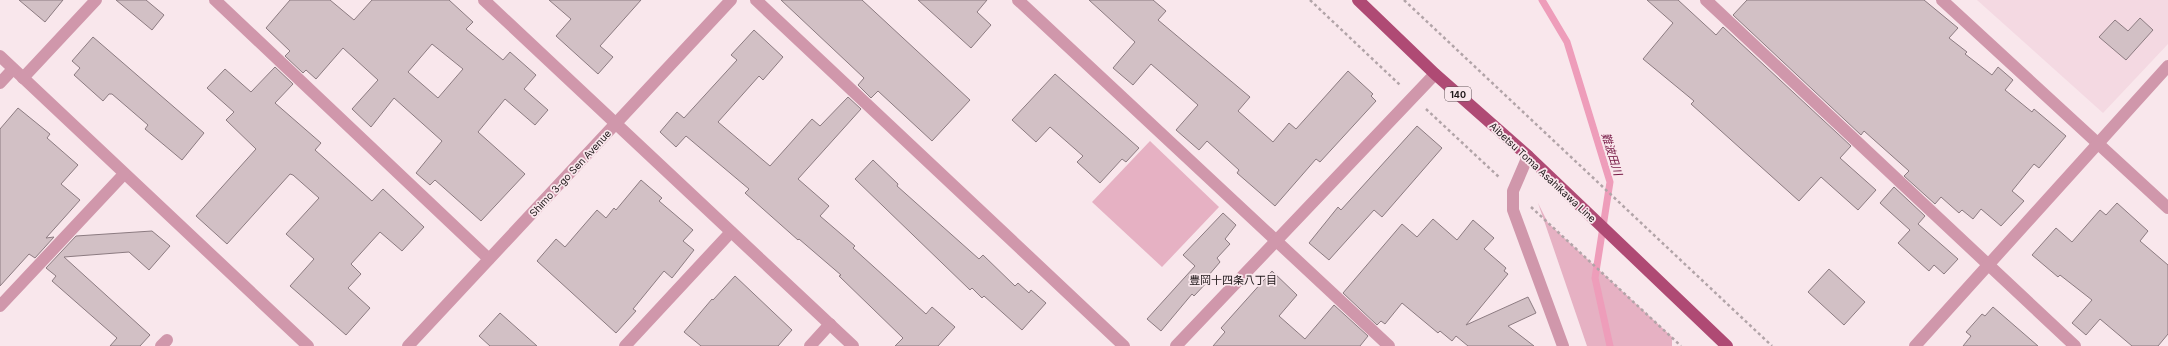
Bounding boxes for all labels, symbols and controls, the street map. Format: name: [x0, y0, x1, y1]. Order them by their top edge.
road number: 140: [1445, 87, 1471, 101]
street label: Aibetsu Toma Asahikawa Line: [1487, 120, 1599, 225]
street label: Shimo 3-go Sen Avenue: [527, 127, 613, 219]
water label: 難波田川: [1599, 131, 1625, 178]
district label: 豊岡十四条八丁目: [1189, 273, 1277, 287]

